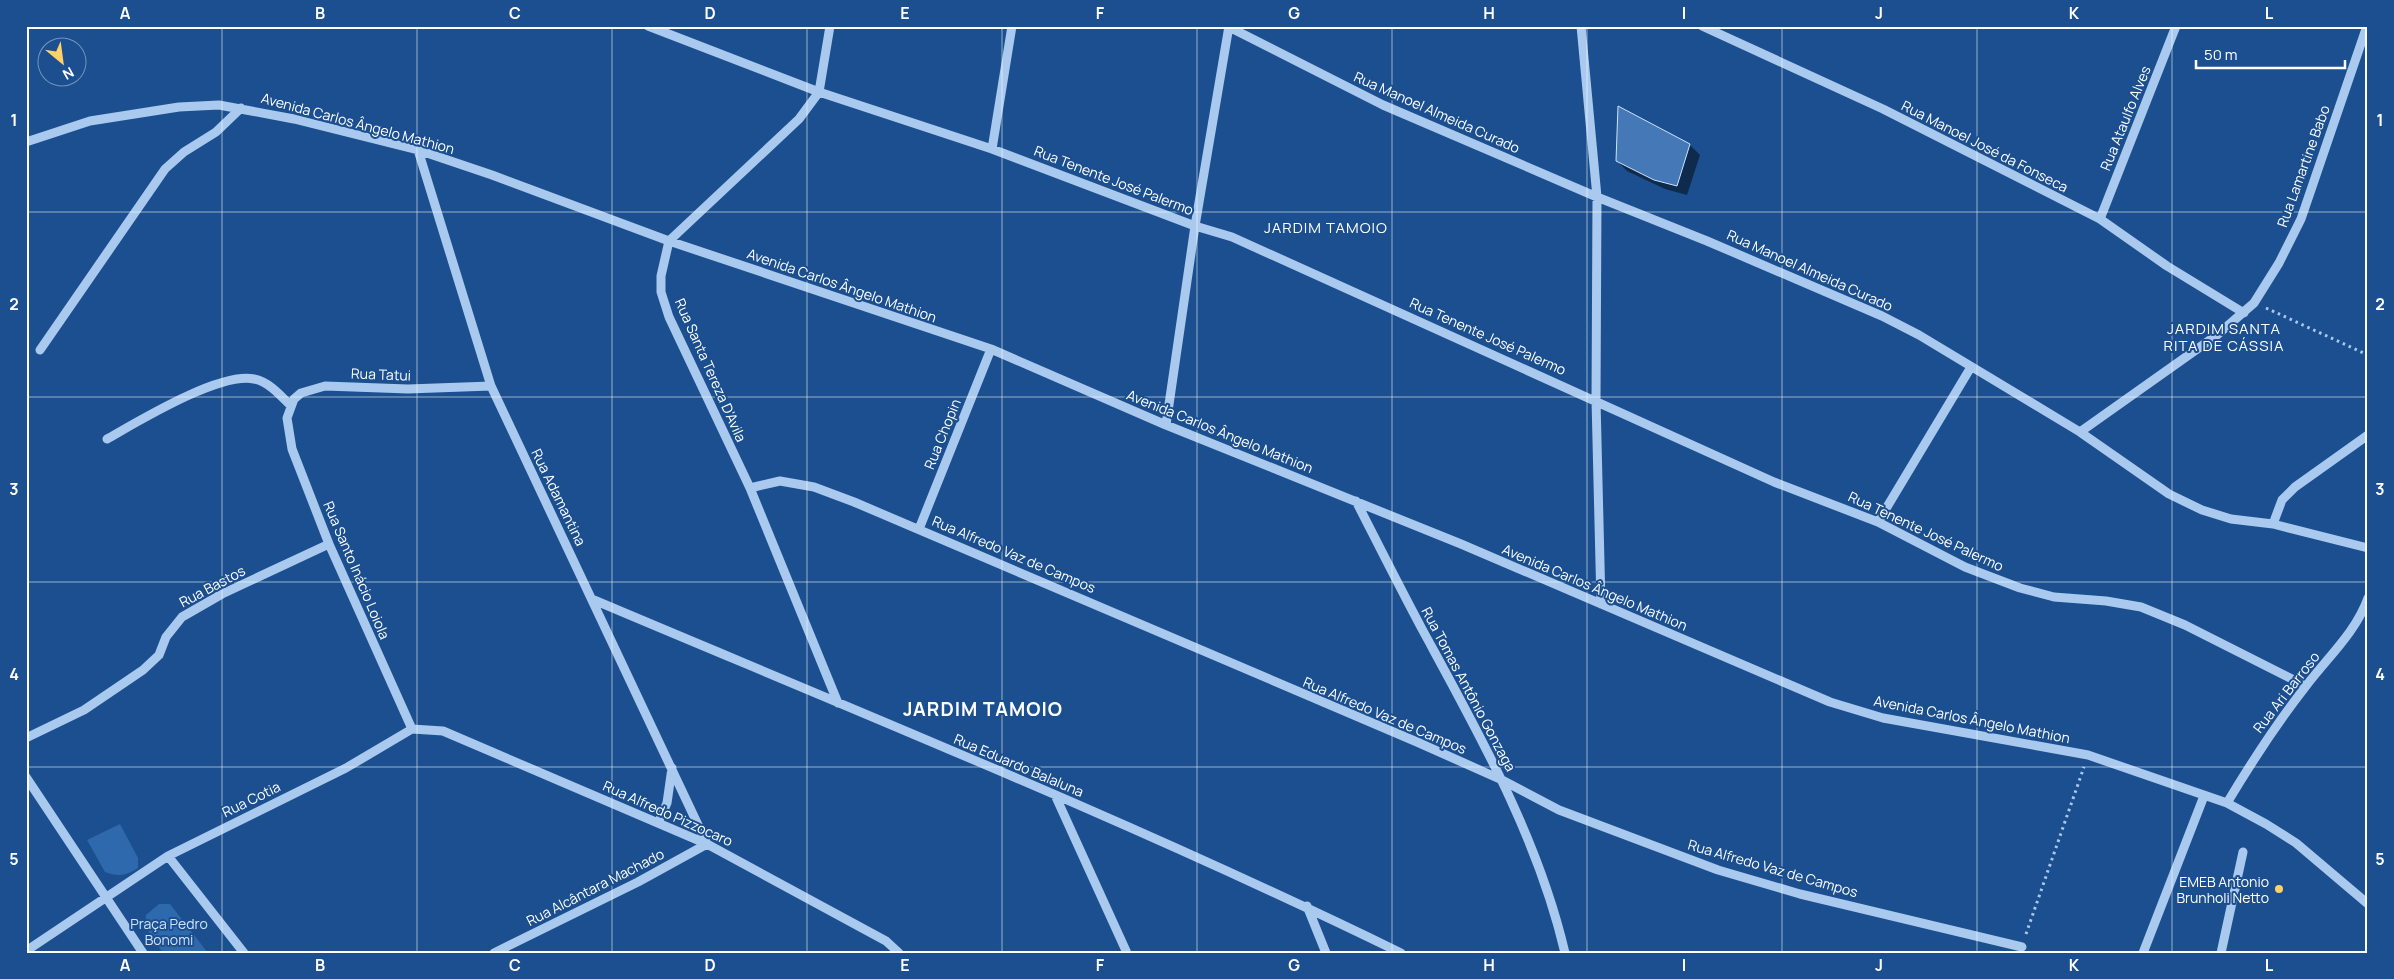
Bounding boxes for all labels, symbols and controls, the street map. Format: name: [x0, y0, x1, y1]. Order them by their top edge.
text: A: [120, 2, 131, 24]
text: B: [315, 2, 325, 24]
text: C: [509, 2, 521, 24]
text: D: [704, 2, 716, 24]
text: E: [900, 2, 910, 24]
text: F: [1096, 2, 1105, 24]
text: G: [1288, 2, 1300, 24]
text: H: [1483, 2, 1495, 24]
text: I: [1682, 2, 1686, 24]
text: J: [1875, 2, 1883, 24]
text: K: [2069, 2, 2080, 24]
text: L: [2265, 2, 2274, 24]
north arrow: [38, 38, 88, 88]
scale bar: [2196, 38, 2345, 70]
text: 50 m: [2204, 44, 2238, 65]
text: N: [60, 63, 78, 85]
street label: Rua Ataulfo Alves: [2095, 63, 2155, 173]
street label: Rua Manoel Almeida Curado: [1351, 67, 1523, 157]
street label: Avenida Carlos Ângelo Mathion: [259, 88, 457, 158]
street label: Rua Manoel José da Fonseca: [1899, 96, 2071, 196]
street label: Rua Lamartine Babo: [2272, 102, 2334, 230]
text: 1: [10, 109, 18, 131]
text: 1: [2376, 109, 2384, 131]
street label: Rua Tenente José Palermo: [1032, 141, 1196, 219]
district label: JARDIM TAMOIO: [1264, 217, 1388, 238]
street label: Rua Manoel Almeida Curado: [1724, 225, 1896, 315]
street label: Avenida Carlos Ângelo Mathion: [745, 244, 939, 326]
text: 2: [9, 293, 19, 315]
street label: Rua Tenente José Palermo: [1407, 293, 1569, 379]
text: 2: [2375, 293, 2385, 315]
street label: Rua Santa Tereza D'Avila: [671, 295, 751, 445]
district label: JARDIM SANTA RITA DE CÁSSIA: [2163, 318, 2285, 356]
street label: Rua Tatui: [351, 363, 411, 385]
street label: Avenida Carlos Ângelo Mathion: [1124, 385, 1316, 477]
street label: Rua Chopin: [919, 396, 965, 472]
street label: Rua Adamantina: [527, 445, 591, 549]
text: 3: [9, 478, 19, 500]
text: 3: [2375, 478, 2385, 500]
street label: Rua Tenente José Palermo: [1845, 487, 2007, 575]
street label: Rua Santo Inácio Loiola: [319, 498, 395, 642]
street label: Rua Alfredo Vaz de Campos: [929, 511, 1099, 597]
street label: Avenida Carlos Ângelo Mathion: [1500, 539, 1690, 635]
street label: Rua Bastos: [176, 561, 248, 611]
street label: Rua Tomas Antônio Gonzaga: [1417, 603, 1521, 775]
street label: Rua Ari Barroso: [2248, 648, 2324, 736]
text: 4: [9, 663, 19, 685]
text: 4: [2375, 663, 2385, 685]
street label: Rua Alfredo Vaz de Campos: [1300, 672, 1470, 758]
street label: Avenida Carlos Ângelo Mathion: [1872, 691, 2072, 747]
district label: JARDIM TAMOIO: [903, 696, 1063, 722]
street label: Rua Eduardo Balaluna: [951, 729, 1087, 801]
street label: Rua Alfredo Pizzocaro: [600, 776, 736, 850]
street label: Rua Cotia: [219, 777, 283, 821]
street label: Rua Alfredo Vaz de Campos: [1686, 835, 1860, 901]
street label: Rua Alcântara Machado: [523, 844, 667, 930]
text: 5: [9, 848, 19, 870]
text: 5: [2375, 848, 2385, 870]
place label: EMEB Antonio Brunholi Netto: [2176, 872, 2269, 907]
marker: EMEB Antonio Brunholi Netto: [2273, 883, 2285, 895]
park label: Praça Pedro Bonomi: [130, 914, 208, 949]
text: A: [120, 954, 131, 976]
text: B: [315, 954, 325, 976]
text: C: [509, 954, 521, 976]
text: D: [704, 954, 716, 976]
text: E: [900, 954, 910, 976]
text: F: [1096, 954, 1105, 976]
text: G: [1288, 954, 1300, 976]
text: H: [1483, 954, 1495, 976]
text: I: [1682, 954, 1686, 976]
text: J: [1875, 954, 1883, 976]
text: K: [2069, 954, 2080, 976]
text: L: [2265, 954, 2274, 976]

